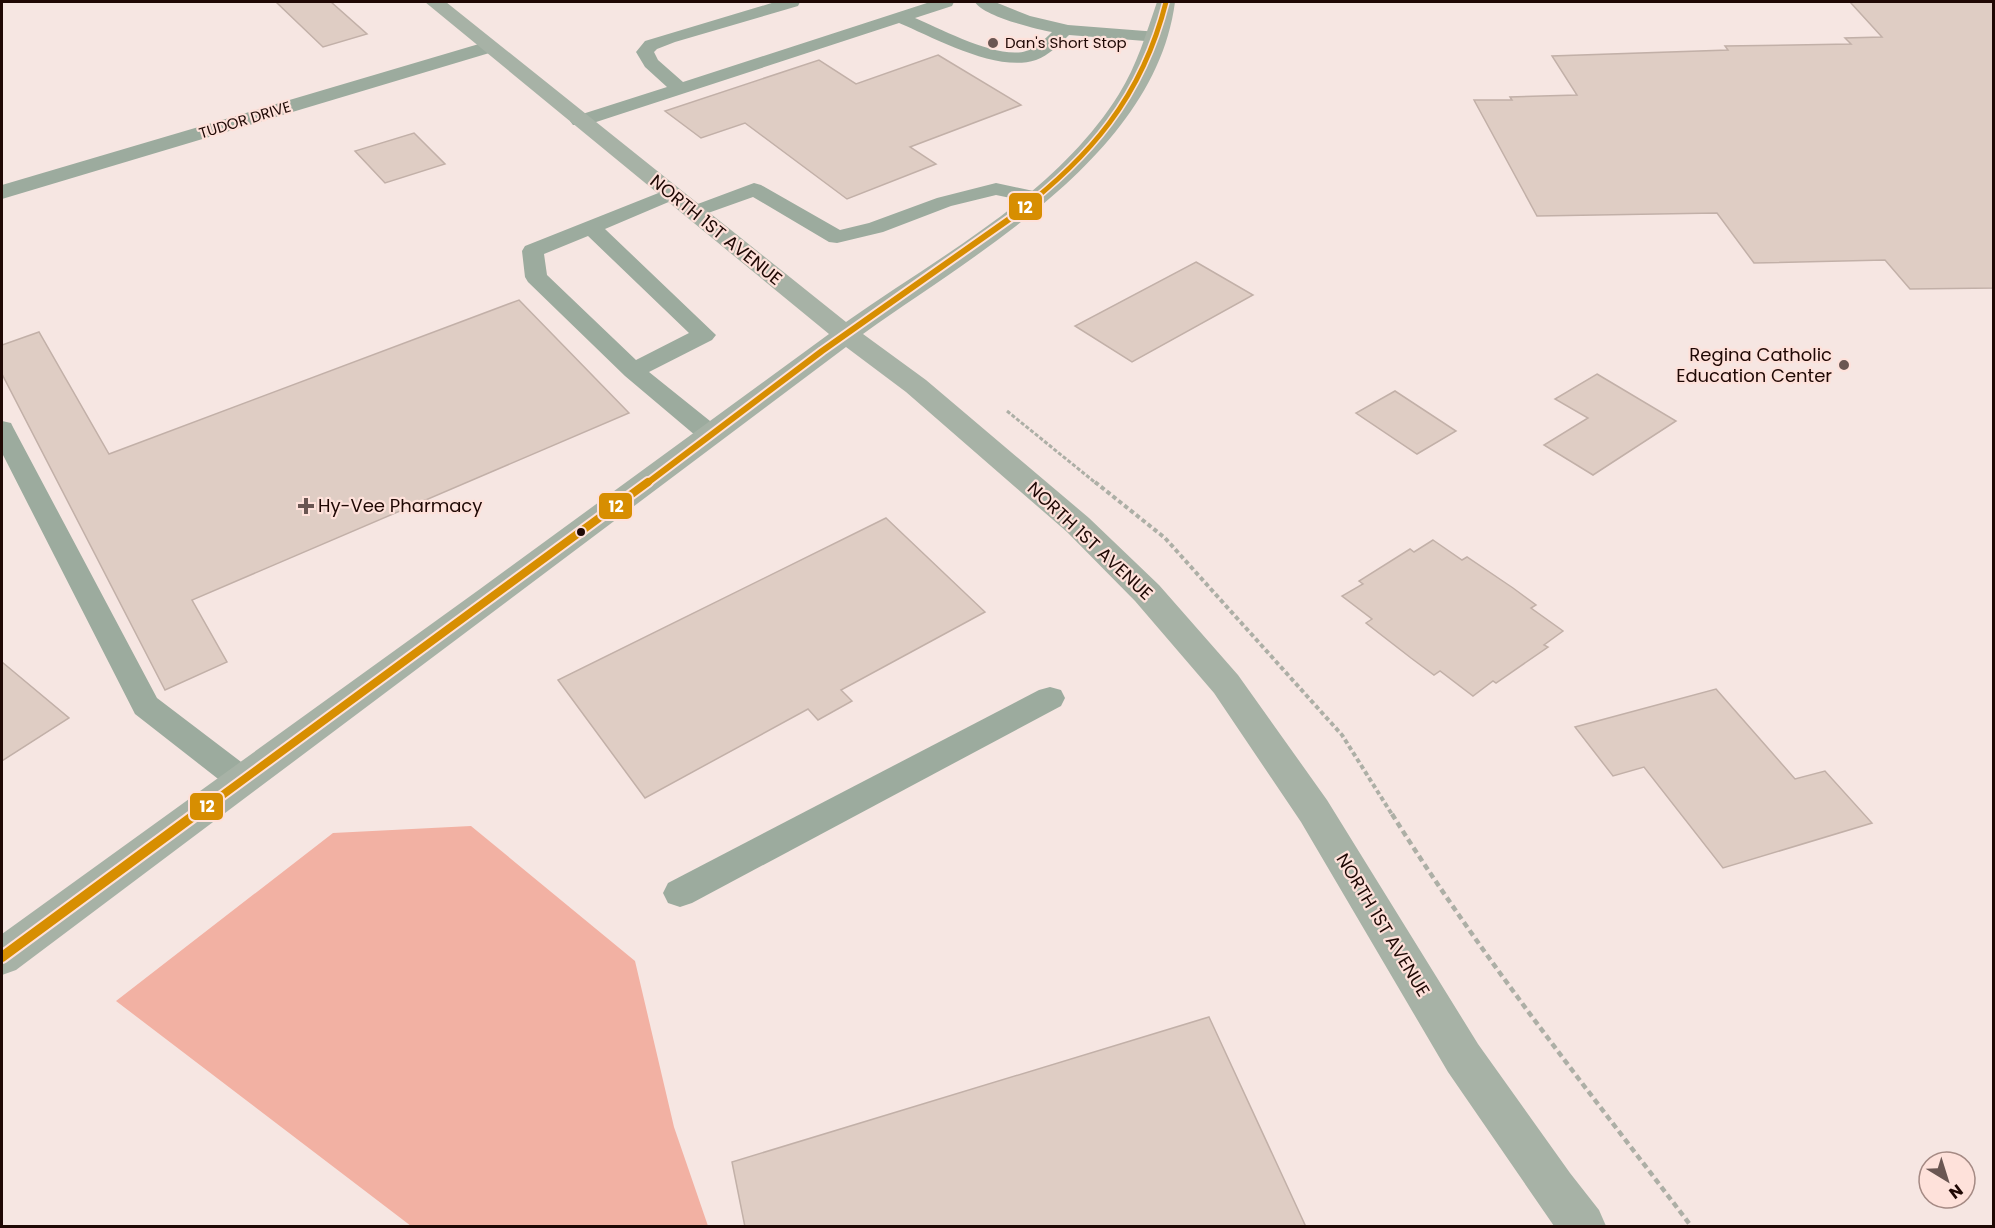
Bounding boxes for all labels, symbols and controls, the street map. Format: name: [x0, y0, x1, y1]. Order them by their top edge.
place label: Dan's Short Stop: [1005, 32, 1127, 53]
marker: Dan's Short Stop: [986, 36, 1000, 50]
street label: TUDOR DRIVE: [196, 96, 293, 143]
street label: NORTH 1ST AVENUE: [645, 169, 788, 291]
line badge: 12: [1008, 192, 1043, 221]
text: 12: [1017, 196, 1033, 219]
place label: Regina Catholic Education Center: [1676, 342, 1832, 388]
marker: Regina Catholic Education Center: [1837, 358, 1851, 372]
street label: NORTH 1ST AVENUE: [1022, 476, 1159, 605]
line badge: 12: [598, 492, 633, 520]
place label: Hy-Vee Pharmacy: [318, 493, 482, 518]
text: 12: [608, 495, 624, 518]
marker: Hy-Vee Pharmacy: [299, 499, 313, 513]
unlabelled marker: [575, 526, 587, 538]
line badge: 12: [189, 792, 224, 821]
text: 12: [199, 795, 215, 818]
street label: NORTH 1ST AVENUE: [1331, 848, 1436, 1001]
north arrow: [1917, 1150, 1977, 1210]
text: N: [1944, 1179, 1968, 1204]

